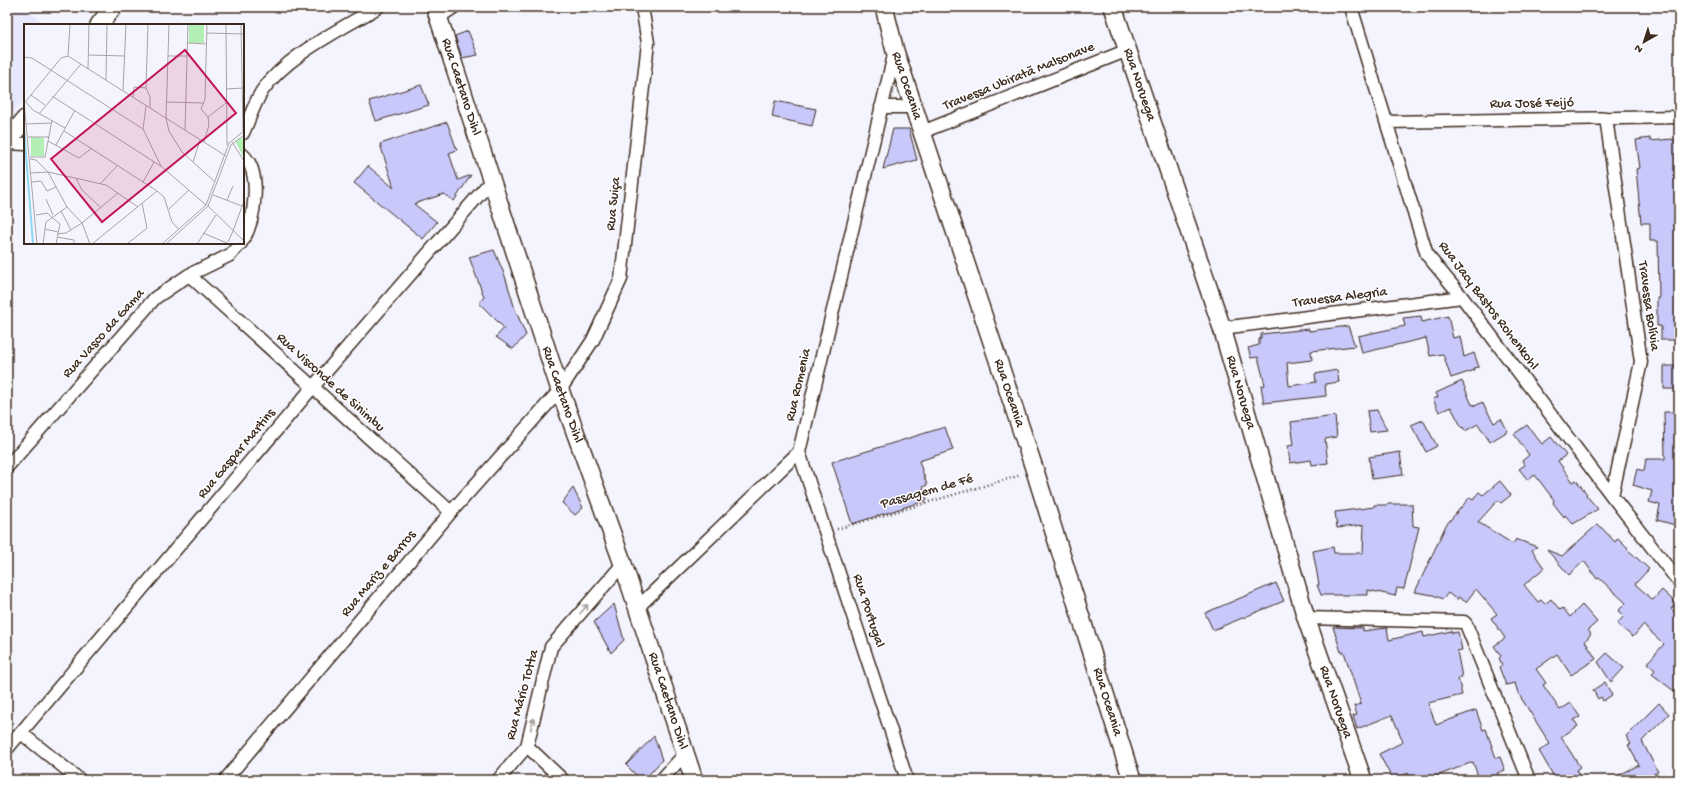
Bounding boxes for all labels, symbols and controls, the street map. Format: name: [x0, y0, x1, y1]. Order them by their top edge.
north arrow: [1624, 22, 1664, 62]
inset map: [24, 24, 244, 244]
street label: Rua Caetano Dihl: [437, 36, 485, 138]
street label: Travessa Ubiratã Malsonave: [940, 39, 1098, 116]
text: N: [1632, 41, 1646, 55]
street label: Rua Noruega: [1119, 46, 1160, 125]
street label: Rua Oceania: [887, 50, 926, 123]
street label: Rua José Feijó: [1490, 95, 1574, 113]
street label: Rua Suiça: [603, 175, 625, 232]
street label: Rua Jacy Bastos Rohenkohl: [1434, 238, 1542, 374]
street label: Travessa Bolívia: [1633, 259, 1663, 353]
street label: Travessa Alegria: [1291, 284, 1389, 312]
street label: Rua Vasco da Gama: [59, 285, 149, 382]
street label: Rua Visconde de Sinimbu: [272, 330, 388, 437]
street label: Rua Caetano Dihl: [538, 344, 587, 445]
street label: Rua Romenia: [782, 346, 816, 423]
street label: Rua Noruega: [1222, 353, 1260, 432]
street label: Rua Oceania: [990, 357, 1029, 431]
street label: Rua Gaspar Martins: [194, 405, 280, 503]
street label: Passagem de Fé: [878, 471, 976, 514]
street label: Rua Mariz e Barros: [338, 527, 421, 621]
street label: Rua Portugal: [848, 572, 888, 650]
one-way arrow: [580, 603, 589, 614]
street label: Rua Mário Totta: [503, 647, 544, 742]
street label: Rua Caetano Dihl: [644, 650, 692, 752]
street label: Rua Noruega: [1315, 663, 1357, 742]
street label: Rua Oceania: [1089, 666, 1127, 739]
one-way arrow: [529, 718, 537, 731]

